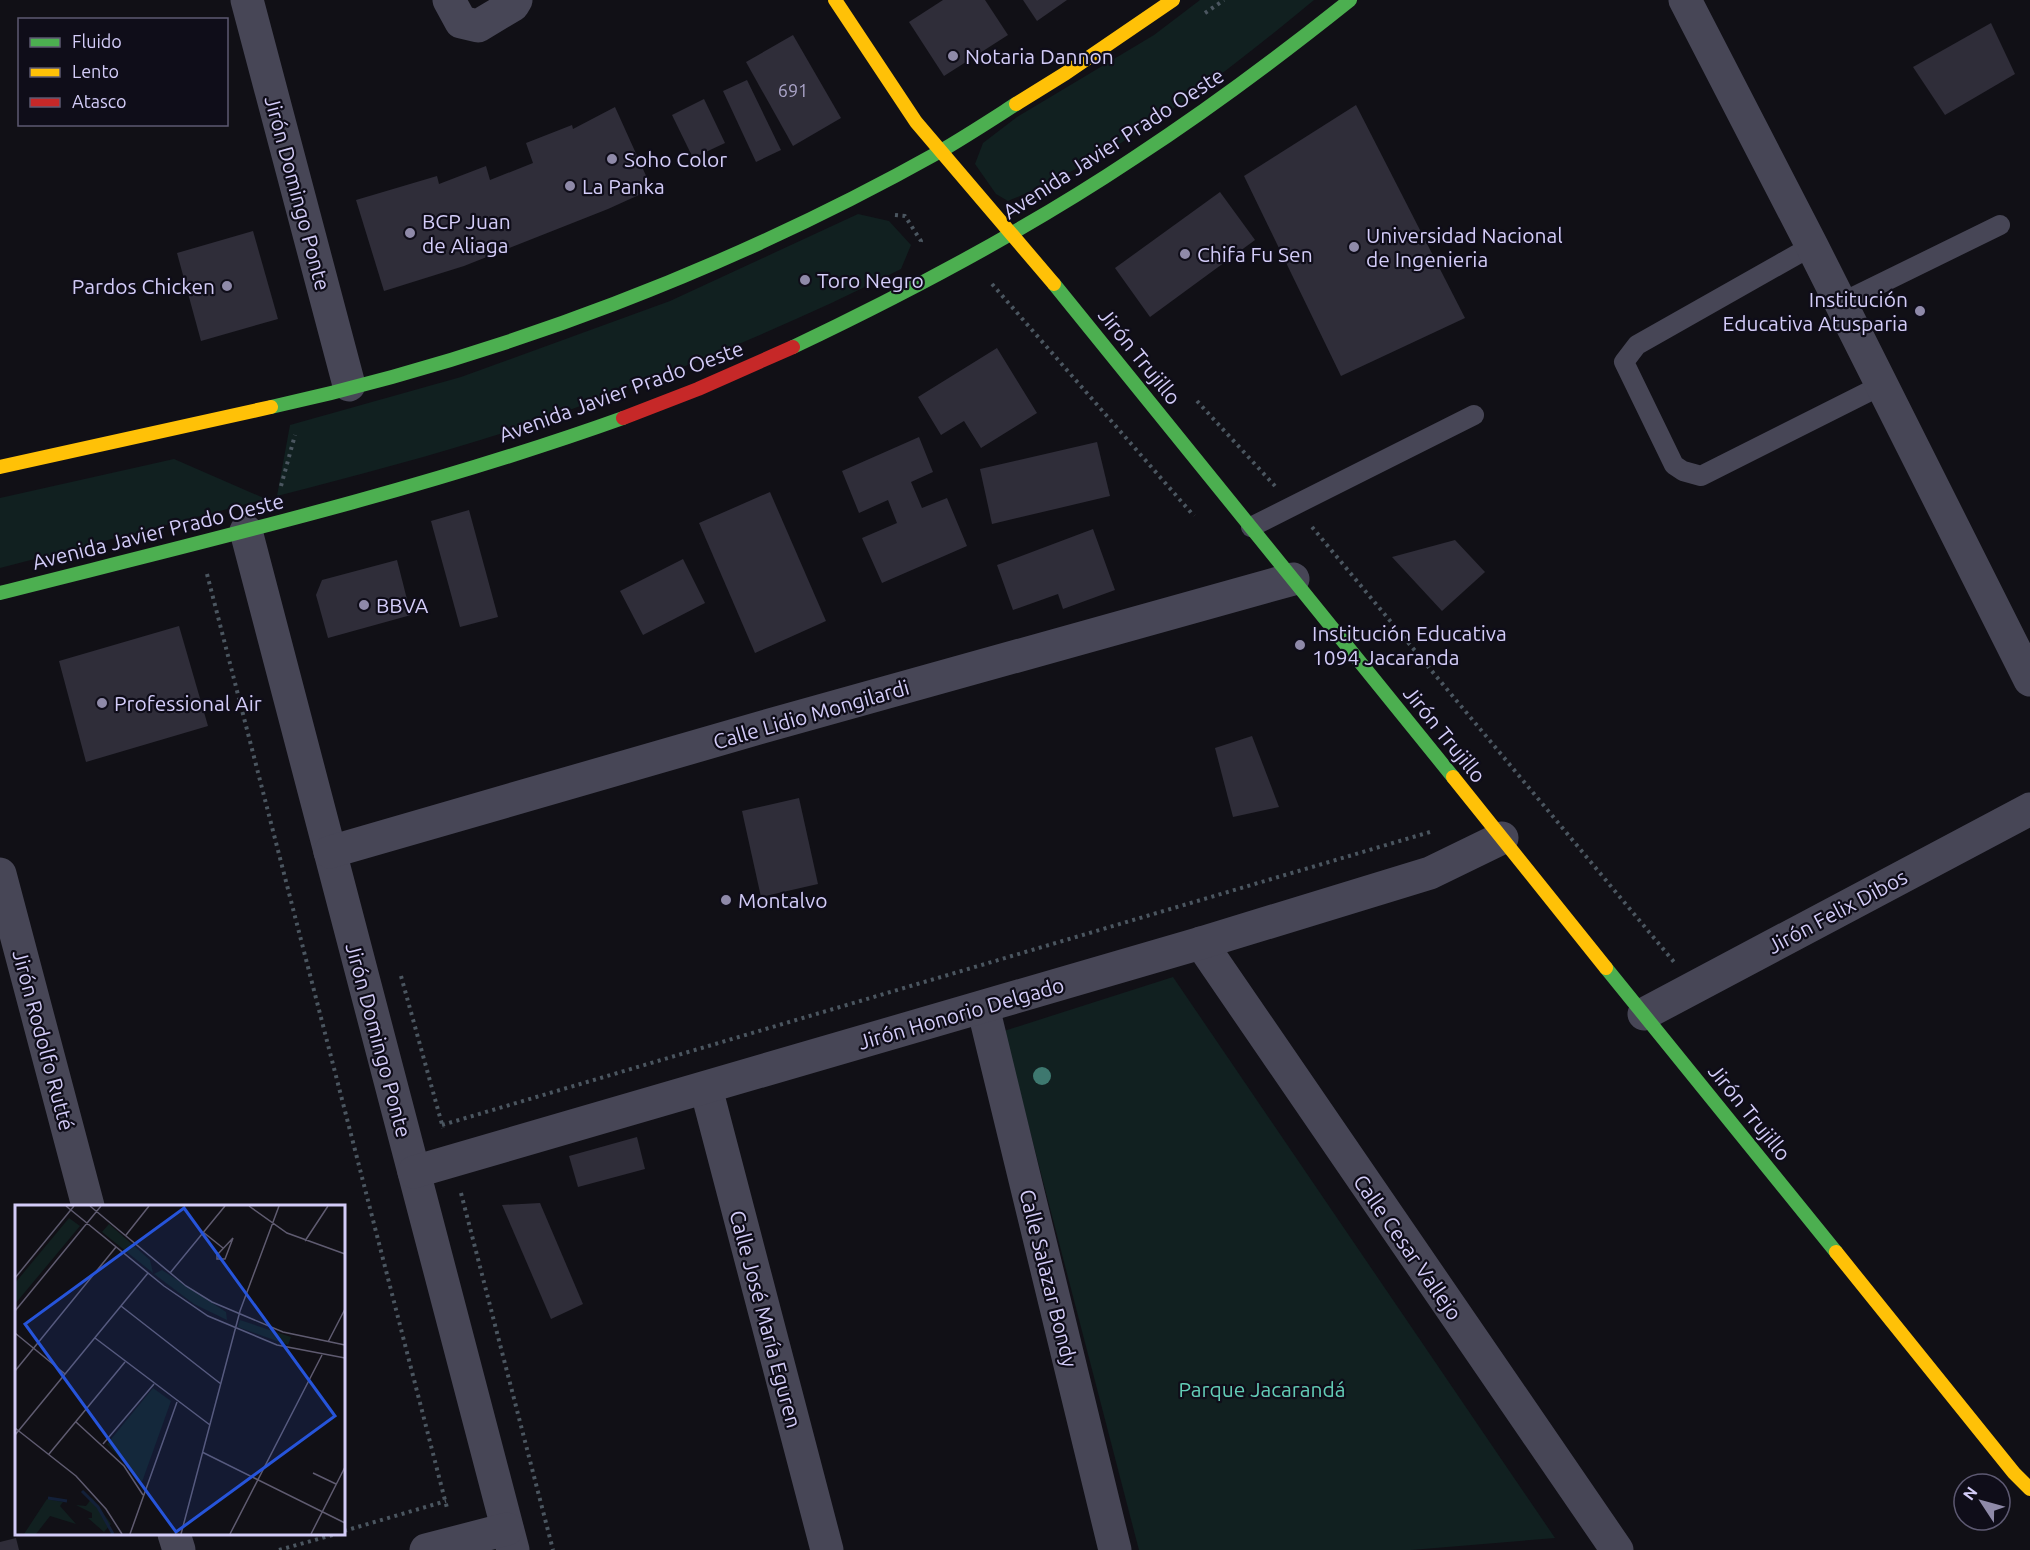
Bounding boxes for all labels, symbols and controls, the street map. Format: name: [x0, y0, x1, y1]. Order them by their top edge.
legend: [18, 18, 228, 126]
text: Fluido: [72, 31, 122, 51]
place label: Notaria Dannon: [965, 44, 1114, 68]
marker: Notaria Dannon: [946, 49, 960, 63]
text: Lento: [72, 61, 119, 81]
street label: Avenida Javier Prado Oeste: [998, 63, 1228, 223]
house number: 691: [778, 80, 808, 100]
text: Atasco: [72, 91, 127, 111]
street label: Jirón Domingo Ponte: [260, 93, 336, 293]
place label: Soho Color: [624, 147, 727, 171]
marker: Soho Color: [605, 152, 619, 166]
place label: La Panka: [582, 174, 665, 198]
marker: La Panka: [563, 179, 577, 193]
place label: BCP Juan de Aliaga: [422, 209, 511, 257]
place label: Universidad Nacional de Ingenieria: [1366, 223, 1563, 271]
marker: BCP Juan de Aliaga: [403, 226, 417, 240]
marker: Universidad Nacional de Ingenieria: [1347, 240, 1361, 254]
place label: Chifa Fu Sen: [1197, 242, 1313, 266]
marker: Chifa Fu Sen: [1178, 247, 1192, 261]
place label: Toro Negro: [817, 268, 924, 292]
marker: Toro Negro: [798, 273, 812, 287]
place label: Pardos Chicken: [72, 274, 215, 298]
marker: Pardos Chicken: [220, 279, 234, 293]
place label: Institución Educativa Atusparia: [1723, 287, 1908, 335]
street label: Jirón Trujillo: [1094, 303, 1186, 409]
marker: Institución Educativa Atusparia: [1913, 304, 1927, 318]
street label: Avenida Javier Prado Oeste: [495, 336, 747, 446]
street label: Avenida Javier Prado Oeste: [30, 488, 286, 574]
place label: BBVA: [376, 593, 429, 617]
marker: BBVA: [357, 598, 371, 612]
place label: Institución Educativa 1094 Jacaranda: [1312, 621, 1507, 669]
marker: Institución Educativa 1094 Jacaranda: [1293, 638, 1307, 652]
street label: Calle Lidio Mongilardi: [710, 675, 912, 753]
street label: Jirón Trujillo: [1399, 681, 1491, 787]
place label: Professional Air: [114, 691, 262, 715]
marker: Professional Air: [95, 696, 109, 710]
street label: Jirón Felix Dibos: [1763, 864, 1911, 958]
place label: Montalvo: [738, 888, 828, 912]
marker: Montalvo: [719, 893, 733, 907]
street label: Jirón Domingo Ponte: [341, 940, 417, 1140]
street label: Jirón Rodolfo Rutté: [8, 947, 80, 1133]
street label: Jirón Honorio Delgado: [855, 972, 1067, 1054]
street label: Jirón Trujillo: [1704, 1059, 1796, 1165]
street label: Calle Cesar Vallejo: [1349, 1170, 1467, 1324]
street label: Calle Salazar Bondy: [1015, 1187, 1083, 1369]
inset map: [15, 1205, 345, 1535]
street label: Calle José María Eguren: [725, 1208, 807, 1430]
park label: Parque Jacarandá: [1178, 1377, 1346, 1401]
north arrow: [1952, 1472, 2012, 1532]
text: N: [1959, 1483, 1981, 1503]

